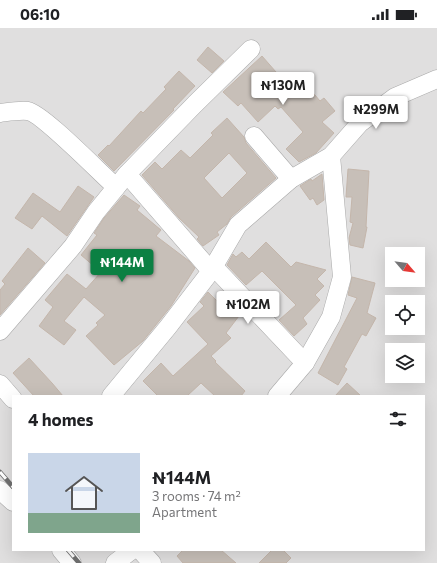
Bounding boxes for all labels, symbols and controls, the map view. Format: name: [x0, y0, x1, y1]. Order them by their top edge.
text: 06:10: [20, 5, 60, 23]
pin: ₦130M: [255, 72, 311, 106]
text: ₦130M: [260, 77, 306, 93]
pin: ₦299M: [348, 96, 404, 130]
text: ₦299M: [353, 101, 399, 117]
north arrow: [385, 247, 425, 287]
map controls: [385, 247, 425, 383]
pin: ₦144M: [94, 249, 150, 283]
text: ₦144M: [99, 254, 145, 270]
pin: ₦102M: [220, 291, 276, 325]
button: locate: [385, 295, 425, 335]
text: ₦102M: [225, 296, 271, 312]
button: layers: [385, 343, 425, 383]
icon: filters: [387, 408, 409, 430]
text: 4 homes: [28, 409, 93, 430]
text: ₦144M: [152, 467, 211, 488]
icon: home: [60, 469, 108, 517]
text: 3 rooms · 74 m²: [152, 488, 241, 504]
text: Apartment: [152, 504, 217, 520]

